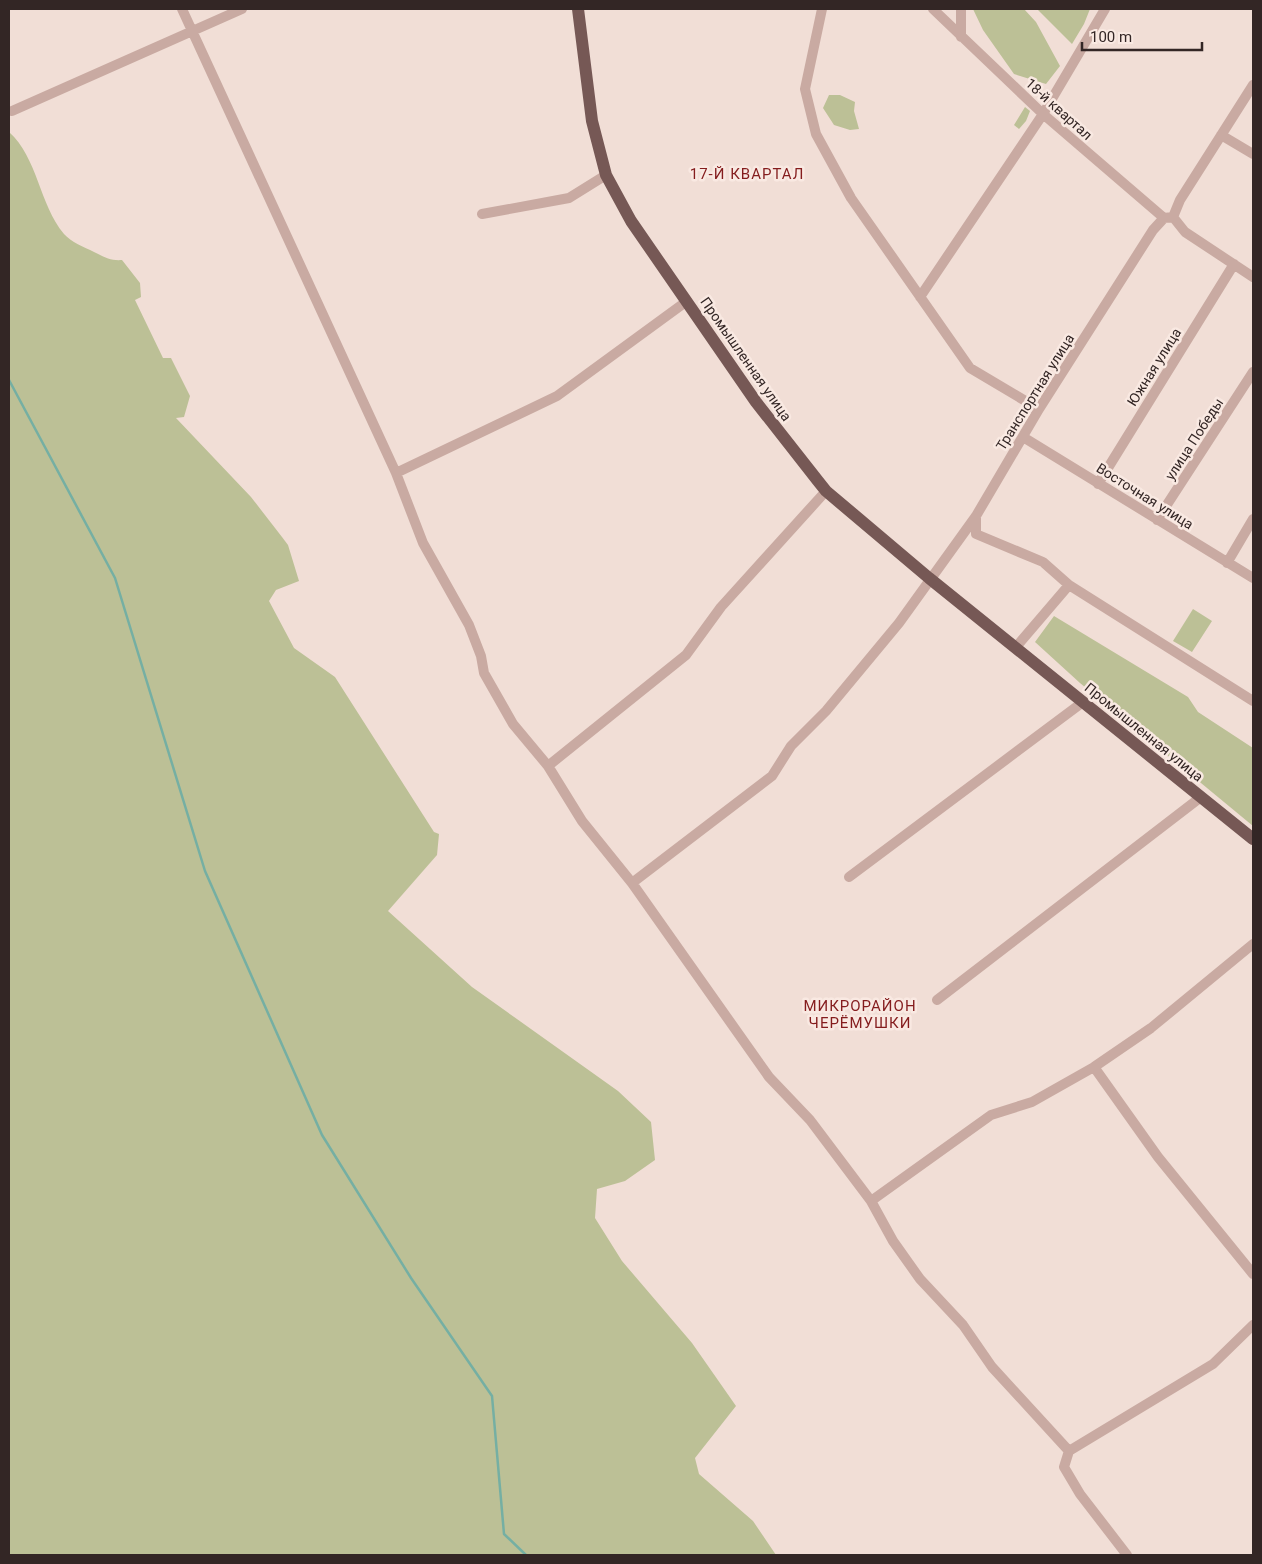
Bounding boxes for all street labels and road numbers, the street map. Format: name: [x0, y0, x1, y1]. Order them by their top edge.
street label: 18-й квартал: [1022, 75, 1096, 143]
street label: Промышленная улица: [697, 294, 795, 424]
street label: Южная улица: [1124, 325, 1184, 409]
street label: Транспортная улица: [993, 331, 1077, 453]
street label: улица Победы: [1162, 395, 1226, 483]
street label: Восточная улица: [1094, 460, 1196, 532]
street label: Промышленная улица: [1082, 679, 1206, 785]

